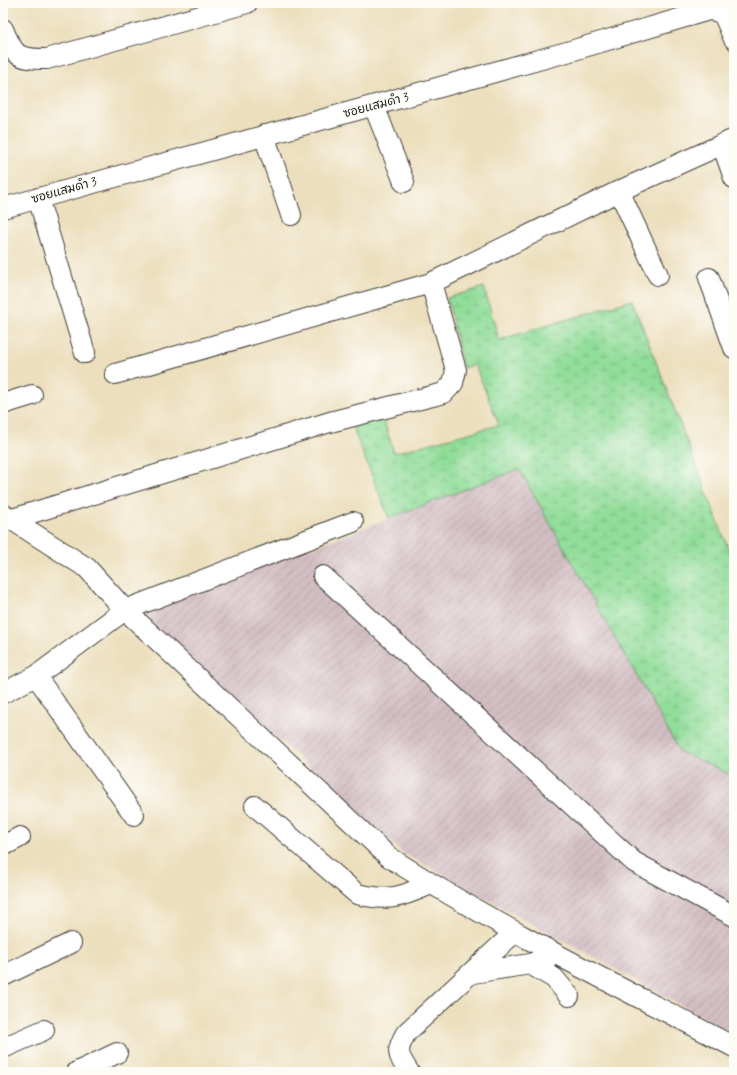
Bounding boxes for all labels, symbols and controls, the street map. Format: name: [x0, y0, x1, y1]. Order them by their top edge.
street label: ซอยแสมดำ 3: [342, 89, 411, 122]
street label: ซอยแสมดำ 3: [30, 174, 99, 208]

